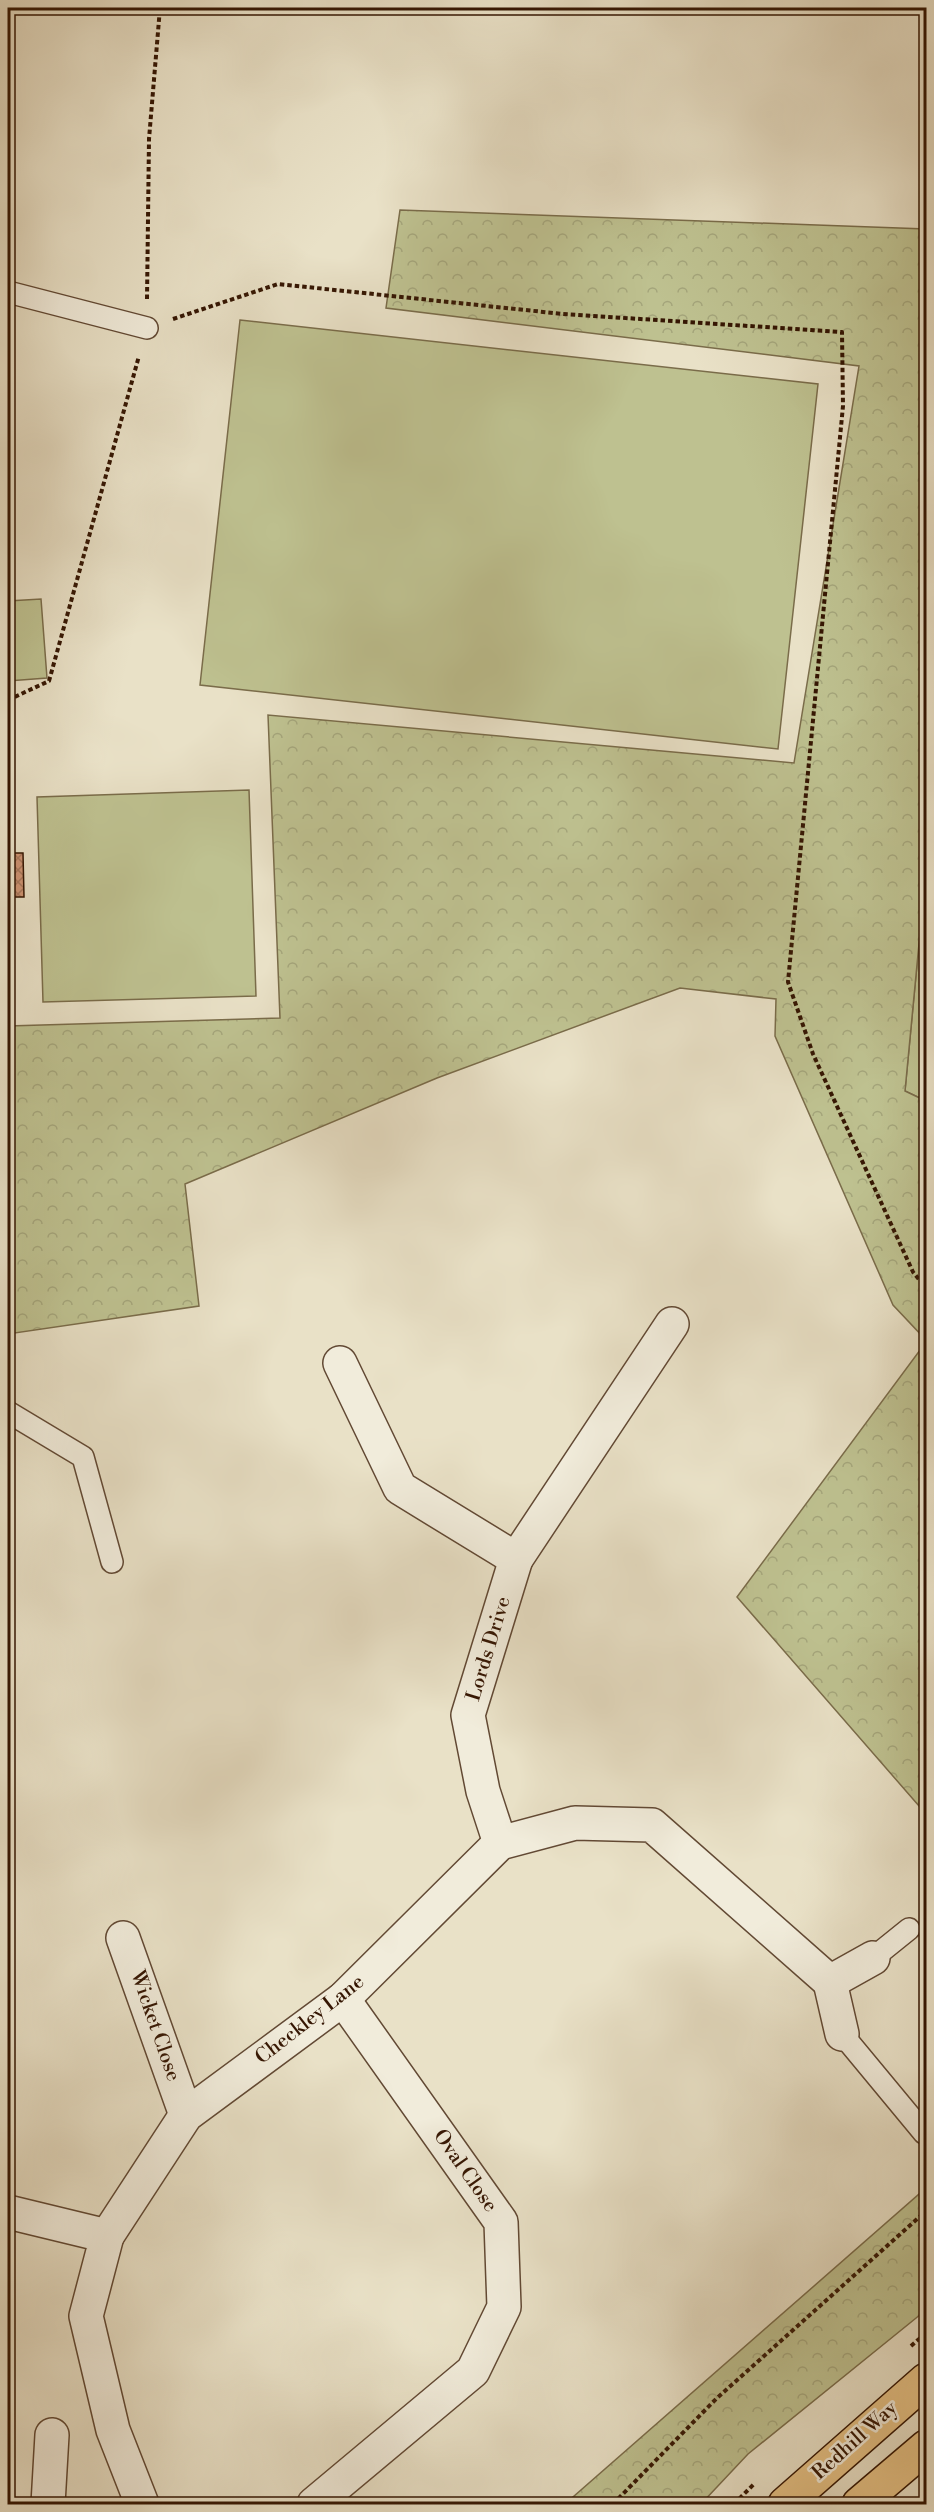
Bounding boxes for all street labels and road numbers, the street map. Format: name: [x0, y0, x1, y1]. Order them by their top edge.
street label: Lords Drive: [461, 1594, 517, 1704]
street label: Wicket Close: [124, 1966, 186, 2085]
street label: Checkley Lane: [251, 1970, 369, 2070]
street label: Oval Close: [427, 2125, 503, 2217]
street label: Redhill Way: [807, 2396, 903, 2486]

